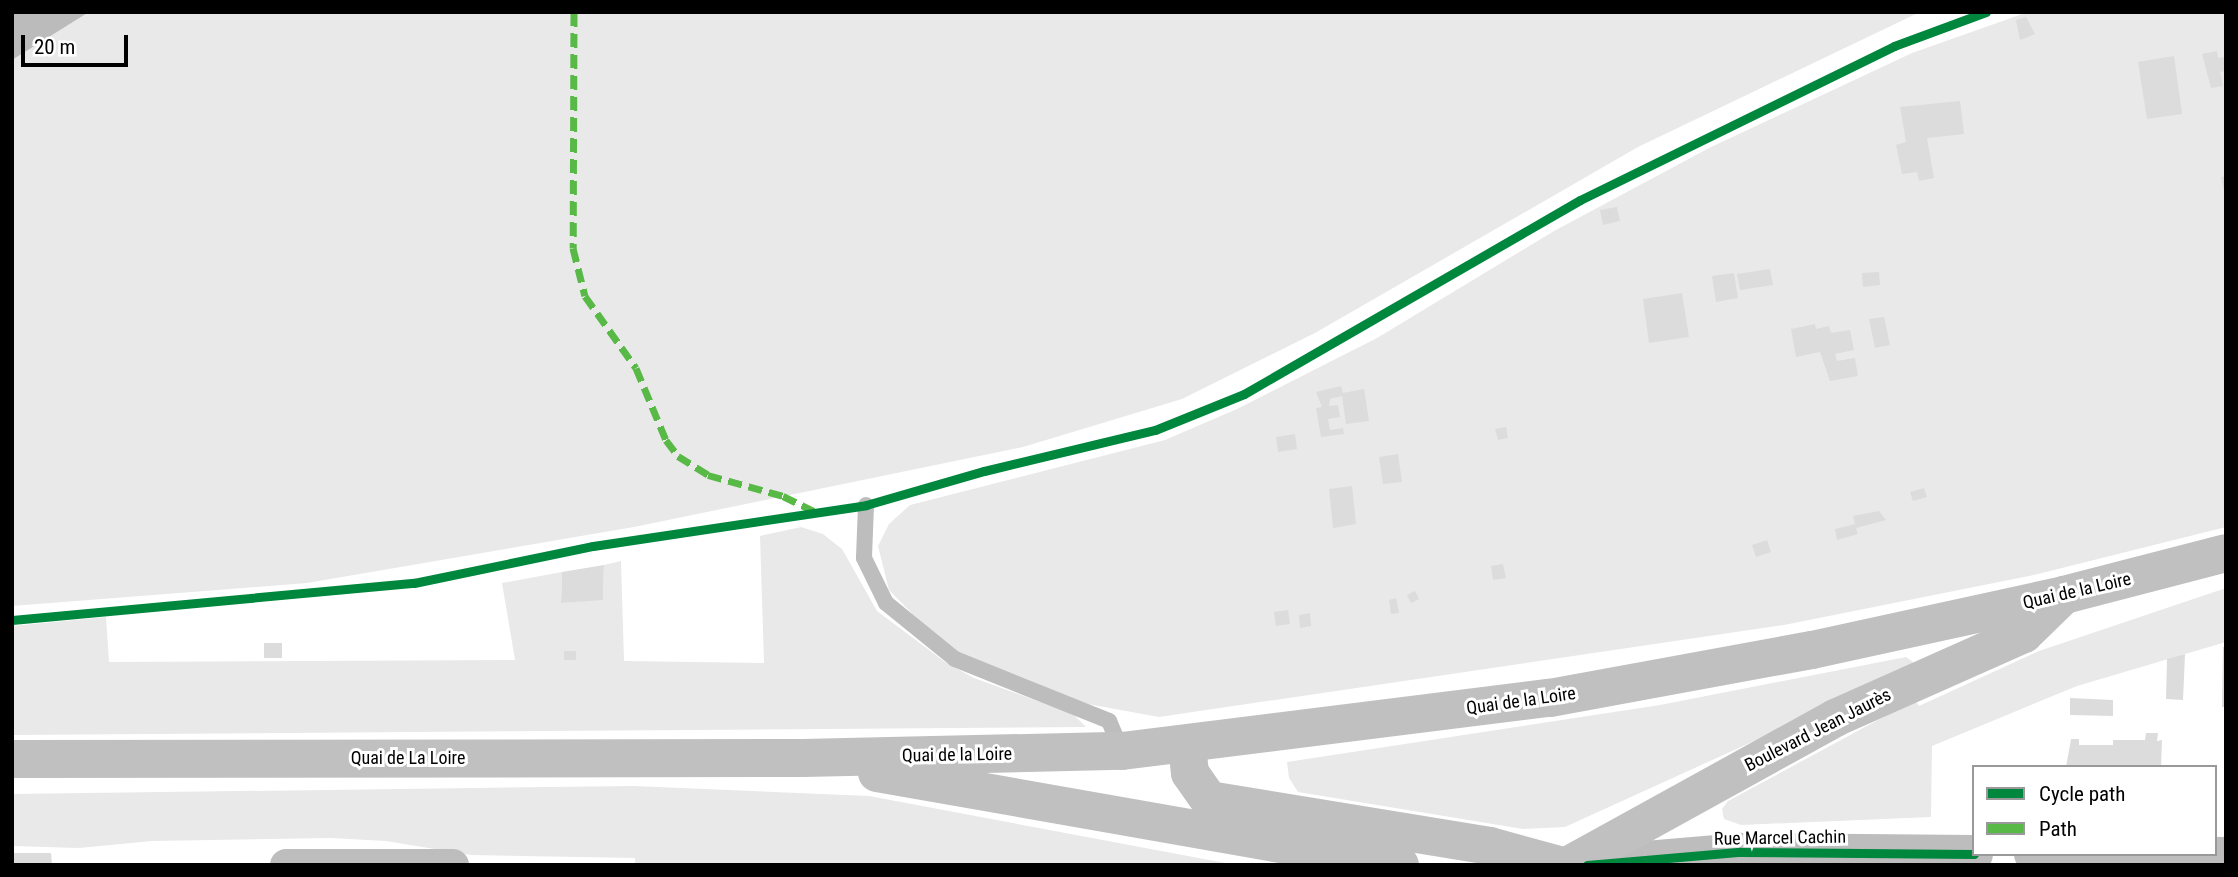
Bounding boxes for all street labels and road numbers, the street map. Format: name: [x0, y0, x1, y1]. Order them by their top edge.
street label: Quai de la Loire: [2021, 568, 2133, 614]
street label: Quai de la Loire: [1465, 683, 1577, 719]
street label: Boulevard Jean Jaurès: [1741, 684, 1895, 776]
street label: Quai de la Loire: [902, 743, 1012, 767]
street label: Quai de La Loire: [351, 747, 465, 769]
street label: Rue Marcel Cachin: [1714, 826, 1846, 850]

